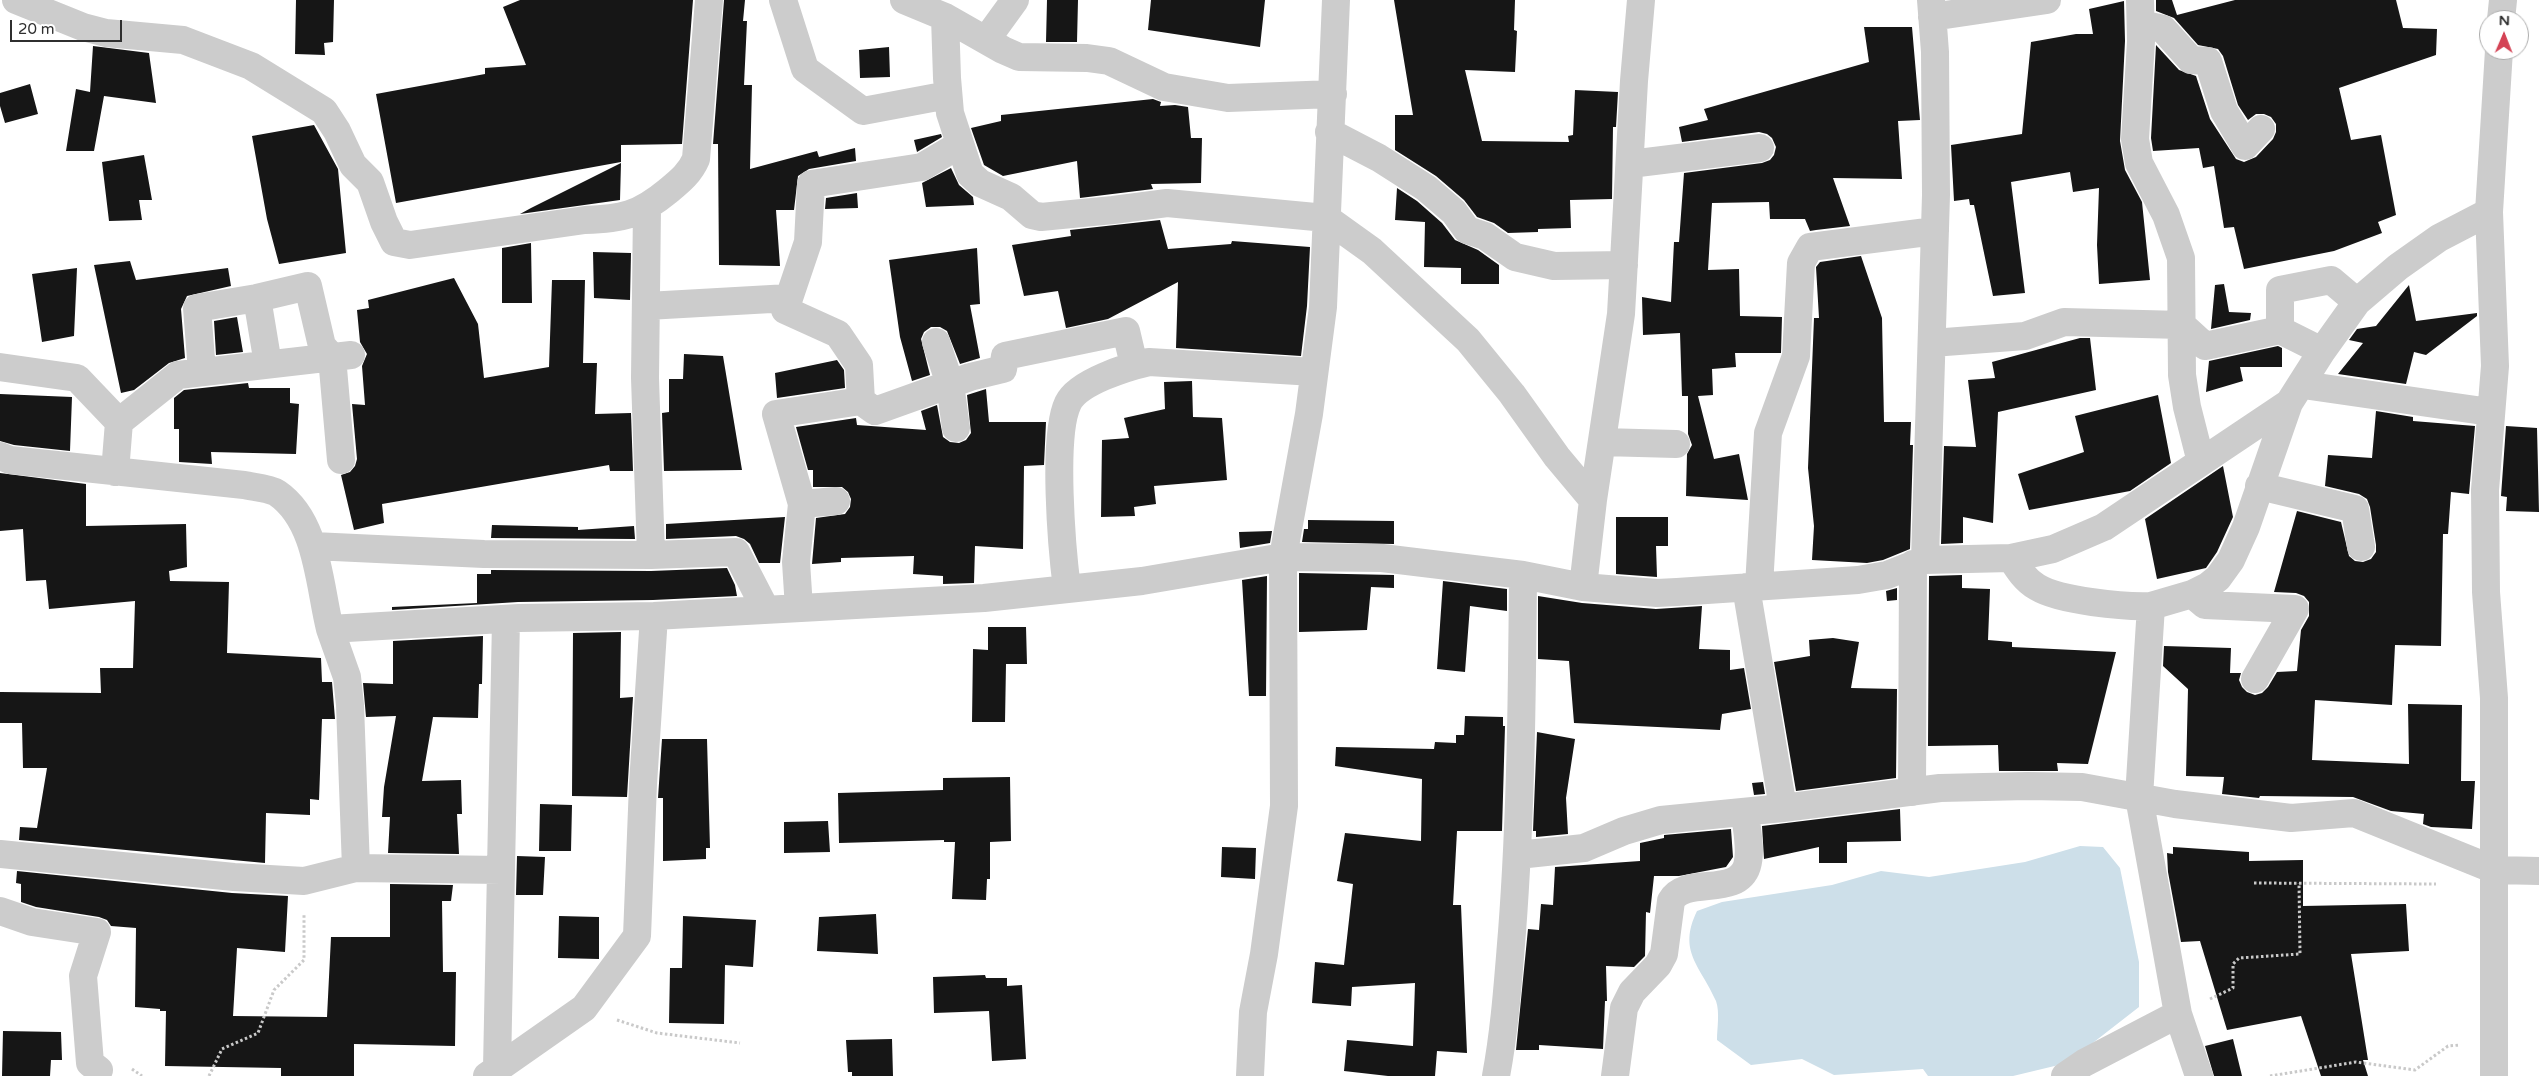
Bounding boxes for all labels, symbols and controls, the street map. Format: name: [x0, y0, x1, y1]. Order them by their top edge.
scale bar: [12, 10, 125, 42]
north arrow: [2479, 10, 2529, 60]
text: N: [2498, 12, 2510, 29]
text: 20 m: [18, 20, 55, 38]

